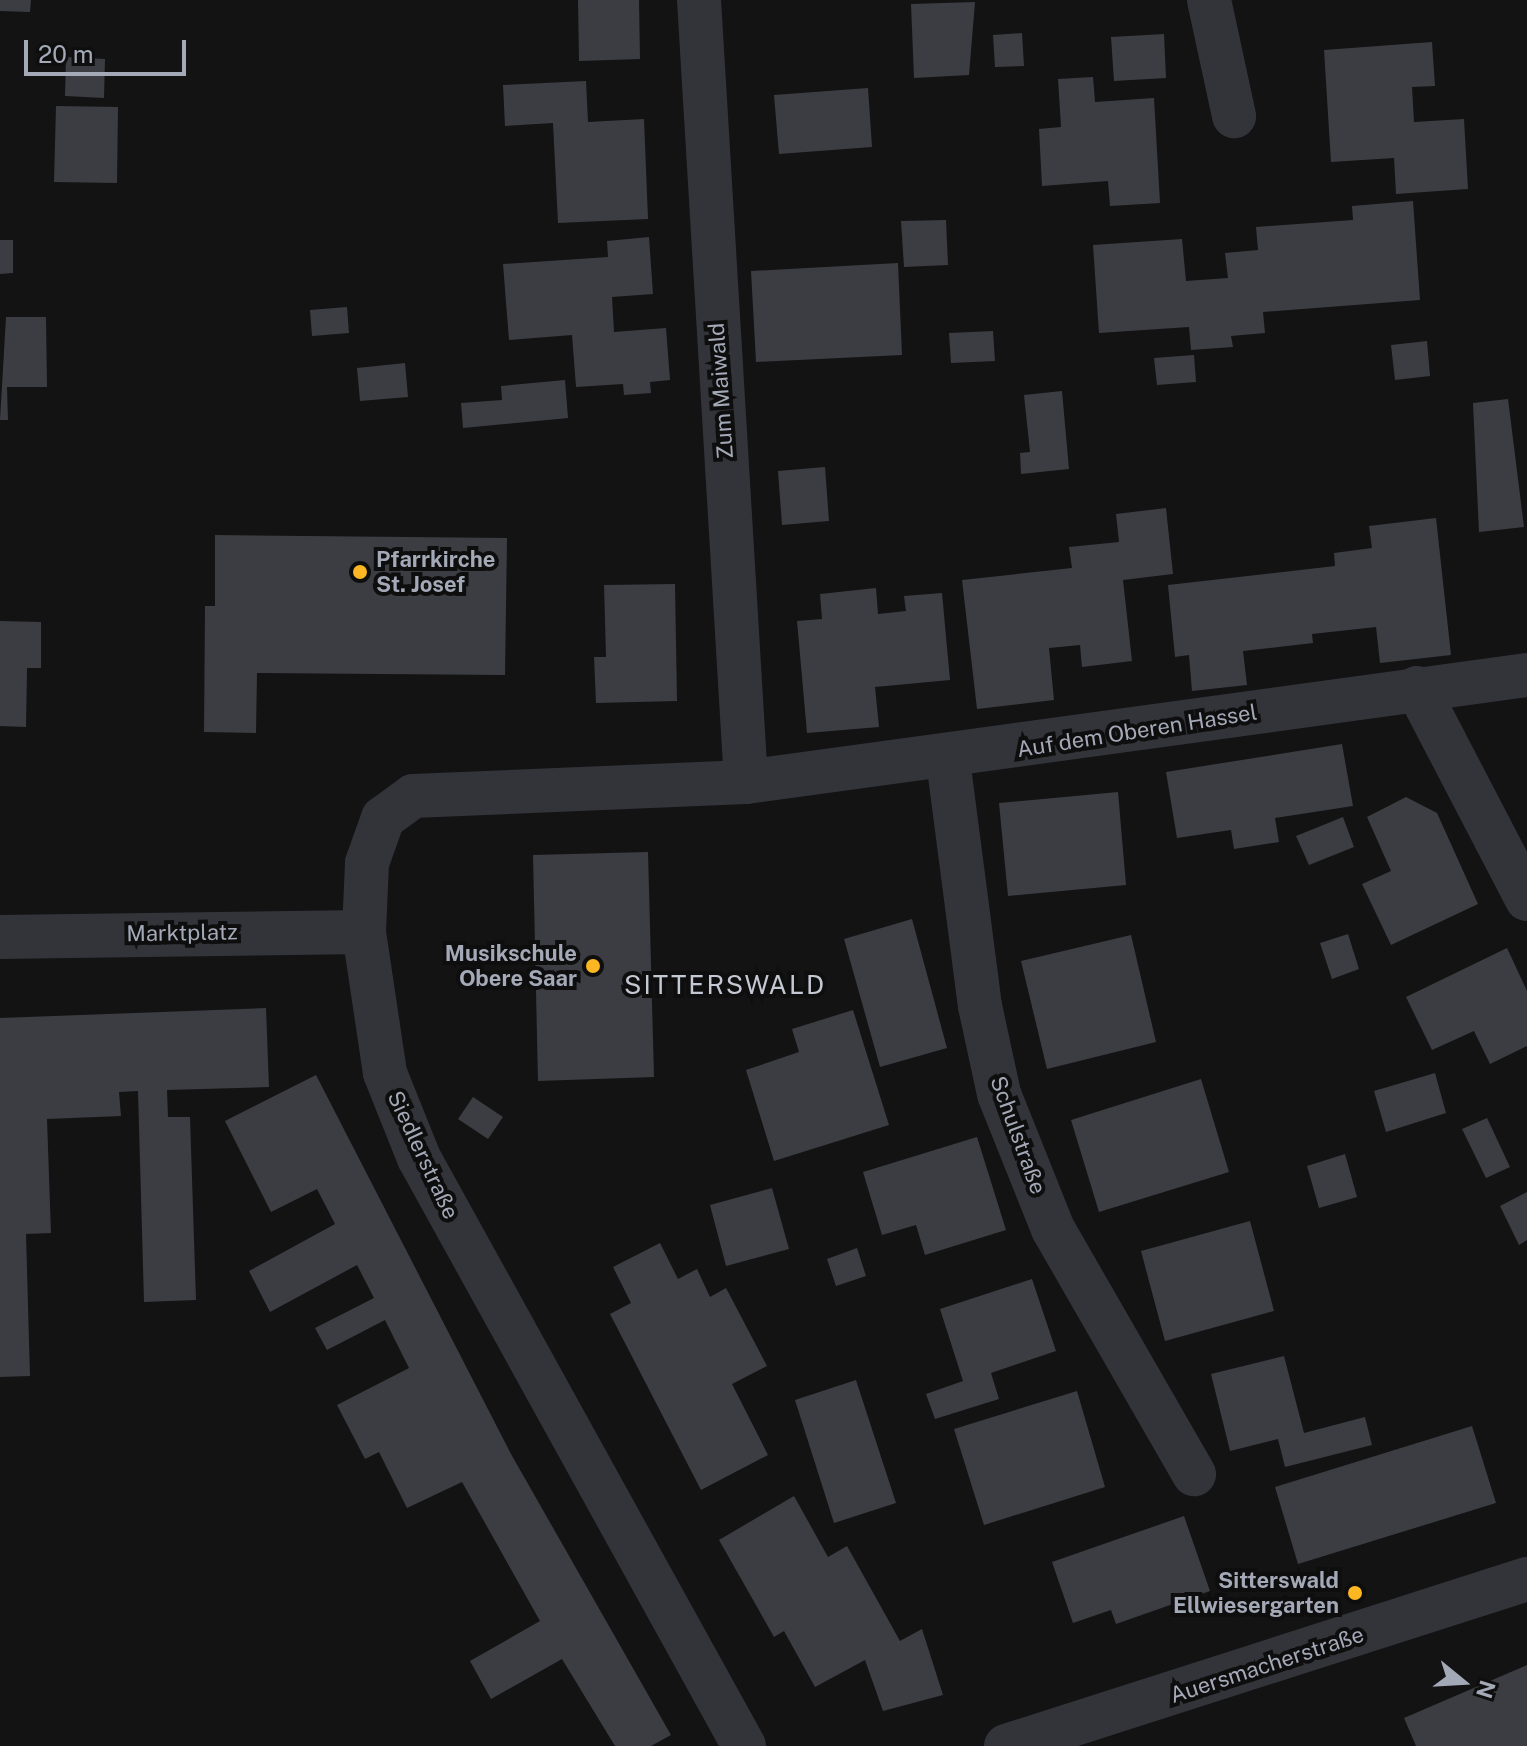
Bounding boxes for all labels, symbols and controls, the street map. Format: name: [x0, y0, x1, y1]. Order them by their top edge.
scale bar: [28, 24, 190, 74]
text: 20 m: [38, 40, 94, 68]
street label: Zum Maiwald: [703, 322, 739, 460]
place label: Pfarrkirche St. Josef: [376, 546, 495, 598]
marker: Pfarrkirche St. Josef: [351, 563, 369, 581]
street label: Auf dem Oberen Hassel: [1015, 699, 1259, 763]
street label: Marktplatz: [126, 919, 238, 947]
place label: Musikschule Obere Saar: [445, 940, 577, 992]
marker: Musikschule Obere Saar: [584, 957, 602, 975]
district label: SITTERSWALD: [624, 969, 826, 1001]
street label: Schulstraße: [984, 1072, 1052, 1198]
street label: Siedlerstraße: [382, 1087, 464, 1223]
place label: Sitterswald Ellwiesergarten: [1173, 1567, 1339, 1618]
marker: Sitterswald Ellwiesergarten: [1346, 1584, 1364, 1602]
street label: Auersmacherstraße: [1167, 1621, 1367, 1709]
north arrow: [1423, 1642, 1503, 1722]
text: N: [1471, 1677, 1501, 1702]

